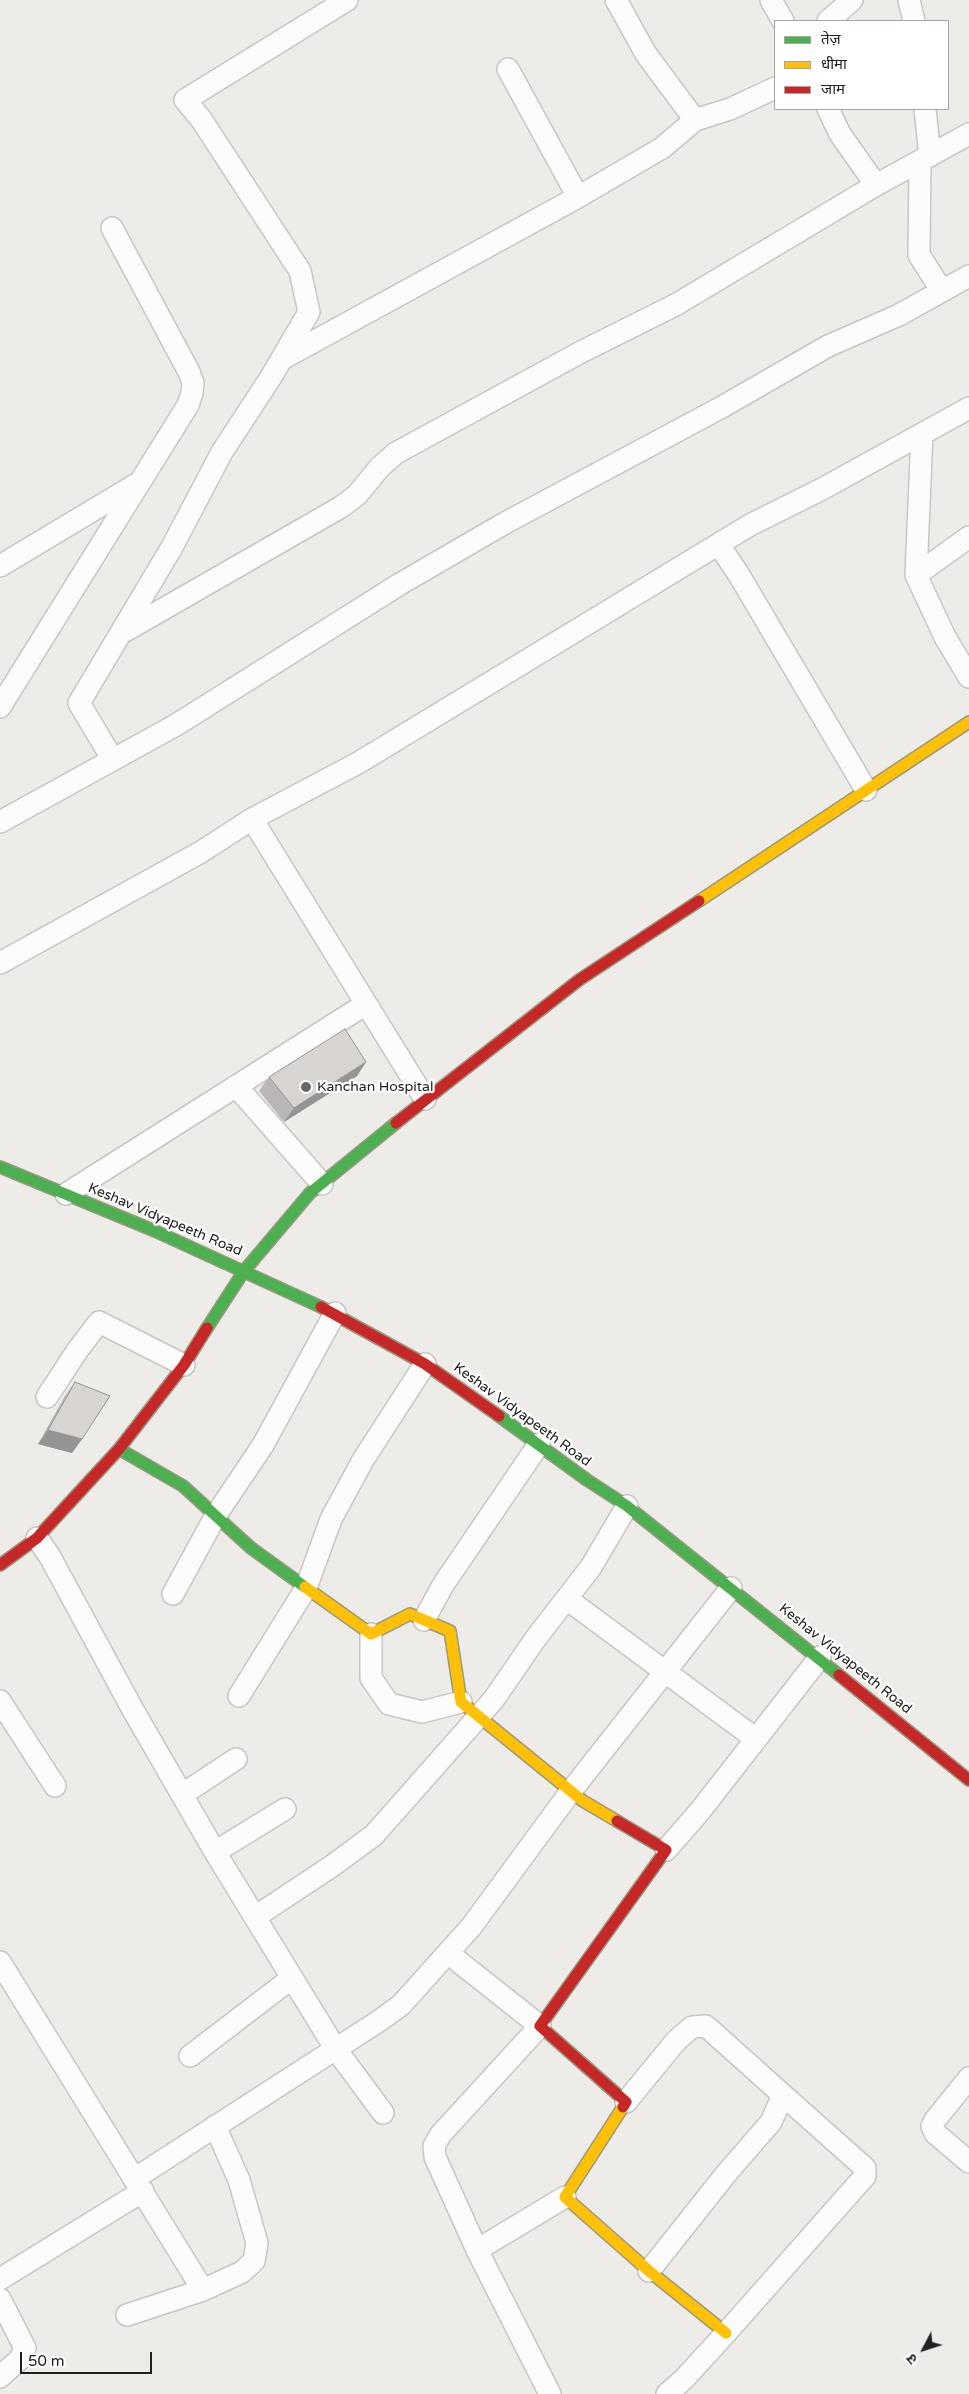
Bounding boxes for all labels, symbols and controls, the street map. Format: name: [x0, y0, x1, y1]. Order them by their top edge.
legend: [774, 20, 949, 110]
text: तेज़: [821, 30, 841, 48]
text: धीमा: [821, 55, 847, 73]
text: जाम: [821, 80, 845, 98]
place label: Kanchan Hospital: [317, 1079, 433, 1095]
marker: Kanchan Hospital: [299, 1080, 313, 1094]
street label: Keshav Vidyapeeth Road: [85, 1180, 245, 1260]
street label: Keshav Vidyapeeth Road: [450, 1359, 594, 1471]
street label: Keshav Vidyapeeth Road: [775, 1600, 915, 1718]
north arrow: [899, 2324, 949, 2374]
scale bar: [22, 2342, 155, 2374]
text: उ: [903, 2350, 921, 2368]
text: 50 m: [28, 2352, 65, 2370]

